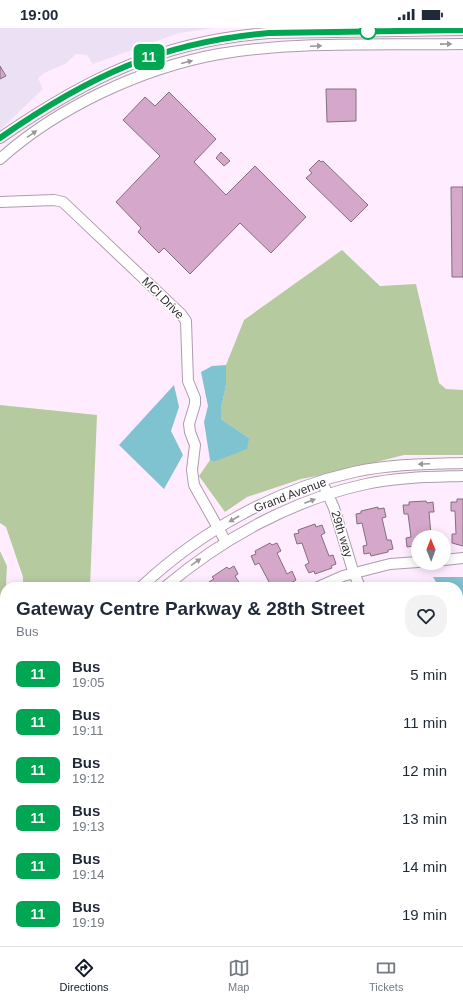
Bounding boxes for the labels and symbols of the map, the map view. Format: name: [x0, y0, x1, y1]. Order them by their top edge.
unlabelled marker: [359, 22, 377, 40]
one-way arrow: [440, 41, 453, 47]
one-way arrow: [310, 43, 323, 49]
line badge: 11: [131, 44, 167, 70]
one-way arrow: [181, 59, 193, 65]
one-way arrow: [27, 130, 37, 138]
street label: MCI Drive: [139, 274, 187, 322]
one-way arrow: [418, 461, 430, 468]
street label: Grand Avenue: [252, 475, 329, 515]
one-way arrow: [304, 498, 316, 504]
street label: 29th way: [328, 509, 356, 559]
one-way arrow: [228, 515, 240, 522]
north arrow: [411, 530, 451, 570]
one-way arrow: [190, 558, 201, 566]

